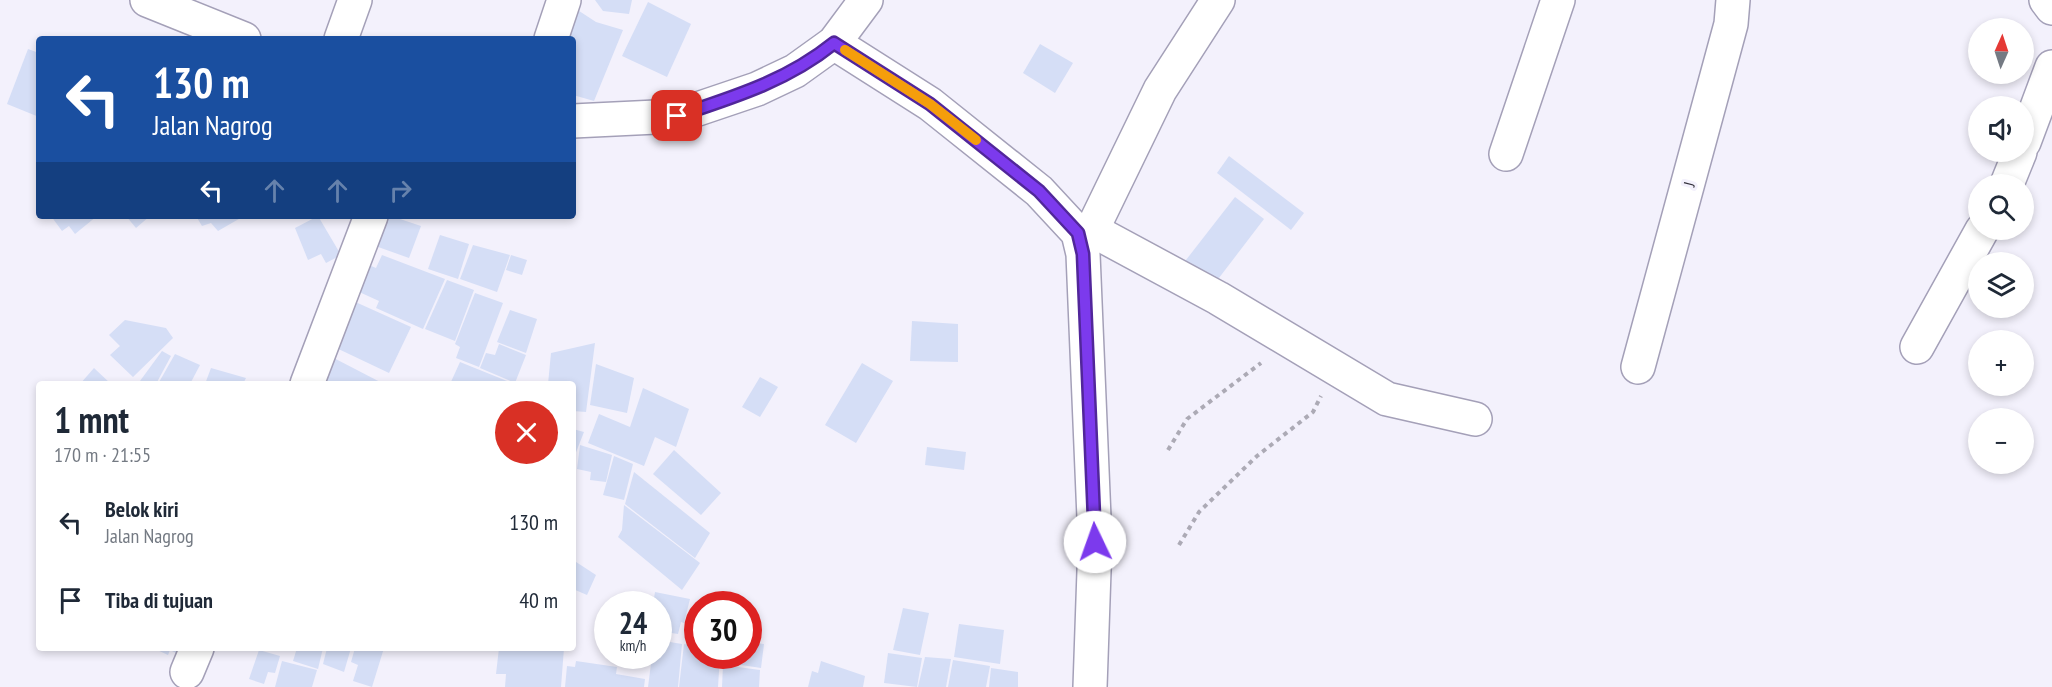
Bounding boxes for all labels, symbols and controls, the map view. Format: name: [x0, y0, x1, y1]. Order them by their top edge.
north arrow: [1968, 18, 2034, 84]
map controls: [1968, 18, 2034, 474]
text: 130 m: [153, 55, 250, 110]
icon: left: [54, 60, 132, 138]
pin: [651, 90, 702, 141]
button: sound: [1968, 96, 2034, 162]
icon: arrive: [660, 99, 693, 132]
text: Jalan Nagrog: [153, 108, 273, 142]
icon: left: [195, 174, 228, 207]
icon: ahead: [258, 174, 291, 207]
icon: ahead: [321, 174, 354, 207]
icon: right: [384, 174, 417, 207]
button: search: [1968, 174, 2034, 240]
street label: J: [1679, 180, 1699, 189]
button: layers: [1968, 252, 2034, 318]
button: +: [1968, 330, 2034, 396]
text: 1 mnt: [54, 396, 129, 443]
button: close: [495, 401, 558, 464]
button: −: [1968, 408, 2034, 474]
text: 170 m · 21:55: [54, 442, 151, 468]
text: Belok kiri: [105, 495, 179, 523]
icon: left: [54, 506, 87, 539]
text: 130 m: [509, 508, 558, 536]
position arrow: [1063, 510, 1127, 574]
text: Jalan Nagrog: [105, 523, 194, 549]
icon: arrive: [54, 584, 87, 617]
text: Tiba di tujuan: [105, 586, 213, 614]
text: 40 m: [519, 586, 558, 614]
speed limit sign: 30: [684, 591, 762, 669]
text: 24: [619, 603, 647, 642]
text: km/h: [620, 636, 646, 655]

